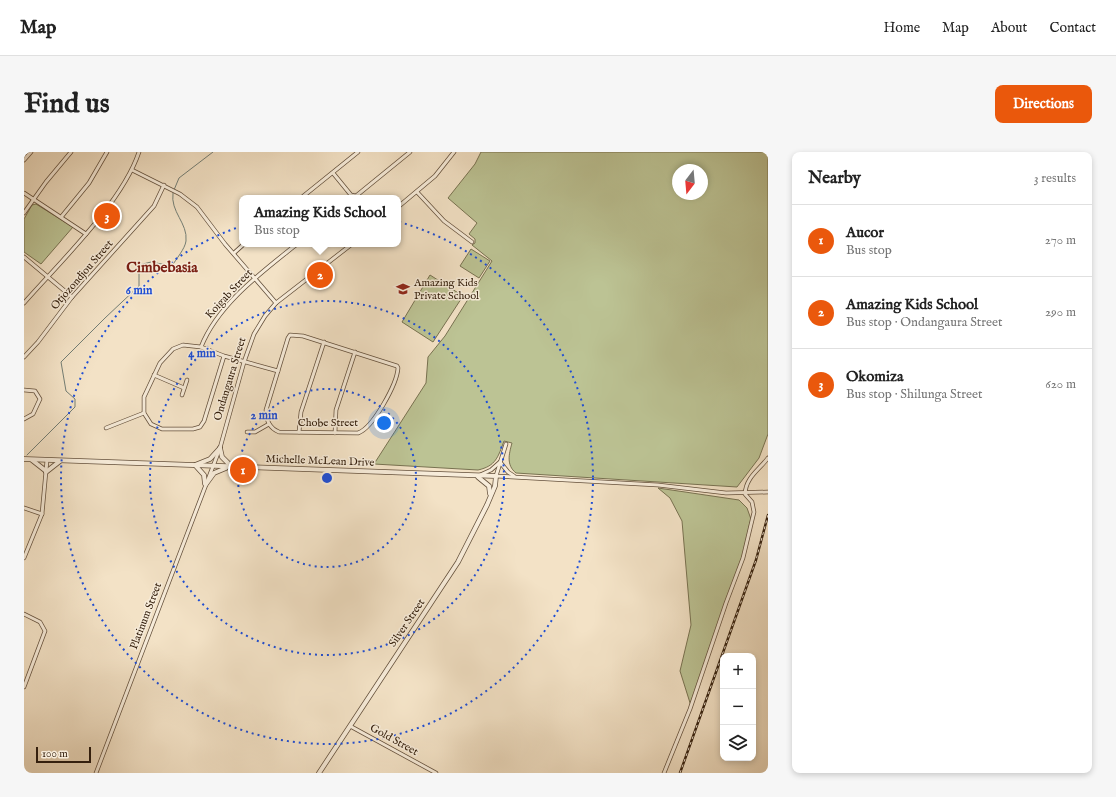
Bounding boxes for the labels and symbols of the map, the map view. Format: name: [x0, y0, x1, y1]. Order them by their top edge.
north arrow: [672, 164, 708, 200]
pin: 3: [94, 201, 120, 231]
street label: Otjozondjou Street: [48, 237, 116, 313]
district label: Cimbebasia: [126, 258, 198, 277]
pin: 2: [307, 260, 333, 290]
street label: Koigab Street: [202, 266, 256, 322]
place label: Amazing Kids Private School: [413, 276, 479, 303]
school or university icon: Amazing Kids Private School: [395, 281, 411, 297]
text: 6 min: [126, 283, 153, 298]
street label: Ondangaura Street: [211, 335, 249, 422]
text: 4 min: [188, 346, 216, 361]
text: 2 min: [250, 408, 278, 423]
your location: [374, 413, 394, 433]
street label: Chobe Street: [298, 416, 358, 430]
street label: Michelle McLean Drive: [265, 452, 375, 470]
pin: 1: [230, 455, 256, 485]
centre of rings: [320, 471, 334, 485]
street label: Platinum Street: [127, 580, 165, 651]
street label: Silver Street: [386, 596, 428, 650]
street label: Gold Street: [367, 721, 421, 759]
scale bar: [36, 745, 91, 764]

